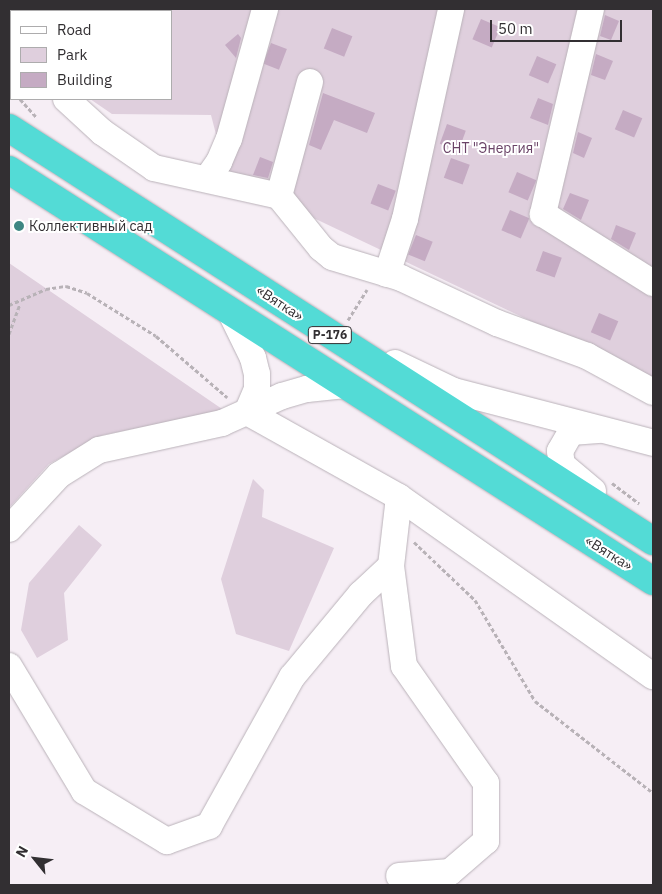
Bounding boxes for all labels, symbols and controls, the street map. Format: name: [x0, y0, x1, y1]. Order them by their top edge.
legend: [10, 10, 172, 100]
scale bar: [492, 10, 624, 42]
text: 50 m: [498, 19, 533, 38]
text: Road: [57, 20, 92, 39]
text: Park: [57, 45, 87, 64]
text: Building: [57, 70, 112, 89]
park label: СНТ "Энергия": [443, 140, 539, 156]
place label: Коллективный сад: [29, 218, 153, 234]
marker: Коллективный сад: [13, 220, 25, 232]
street label: «Вятка»: [253, 282, 307, 324]
road number: Р-176: [308, 326, 352, 344]
street label: «Вятка»: [582, 532, 636, 574]
north arrow: [10, 834, 60, 884]
text: N: [12, 843, 32, 861]

